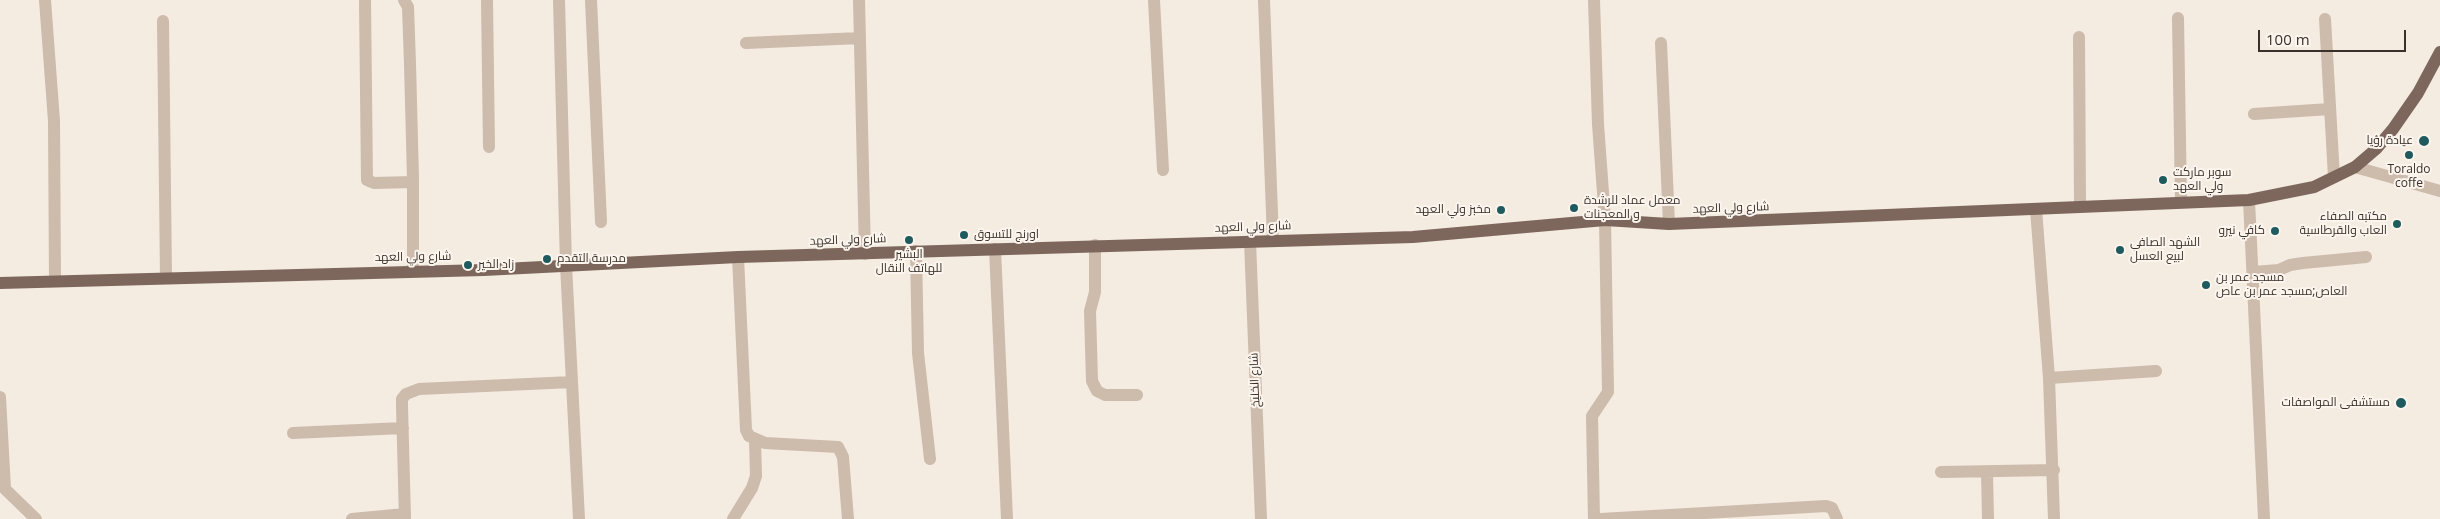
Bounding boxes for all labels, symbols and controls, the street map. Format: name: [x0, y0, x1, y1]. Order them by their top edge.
scale bar: [2260, 20, 2408, 52]
text: 100 m: [2266, 29, 2310, 49]
place label: عيادة رؤيا: [2366, 134, 2413, 148]
marker: عيادة رؤيا: [2417, 134, 2431, 148]
marker: Toraldo coffe: [2403, 149, 2415, 161]
place label: Toraldo coffe: [2388, 163, 2430, 191]
place label: سوبر ماركت ولي العهد: [2173, 166, 2231, 194]
marker: سوبر ماركت ولي العهد: [2157, 174, 2169, 186]
place label: معمل عماد للرشدة و المعجنات: [1584, 194, 1681, 222]
street label: شارع ولي العهد: [1692, 199, 1770, 217]
marker: معمل عماد للرشدة و المعجنات: [1568, 202, 1580, 214]
place label: مخبز ولي العهد: [1415, 203, 1491, 217]
marker: مخبز ولي العهد: [1495, 204, 1507, 216]
place label: مكتبه الصفاء العاب والقرطاسية: [2300, 210, 2387, 238]
street label: شارع ولي العهد: [1214, 218, 1292, 236]
marker: مكتبه الصفاء العاب والقرطاسية: [2391, 218, 2403, 230]
place label: كافي نيرو: [2218, 224, 2265, 238]
marker: كافي نيرو: [2269, 225, 2281, 237]
place label: اورنج للتسوق: [974, 228, 1039, 242]
marker: اورنج للتسوق: [958, 229, 970, 241]
street label: شارع ولي العهد: [809, 231, 887, 249]
marker: البشير للهاتف النقال: [903, 234, 915, 246]
place label: الشهد الصافي لبيع العسل: [2130, 236, 2200, 264]
marker: الشهد الصافي لبيع العسل: [2114, 244, 2126, 256]
place label: البشير للهاتف النقال: [876, 248, 942, 276]
street label: شارع ولي العهد: [375, 249, 451, 265]
place label: مدرسة التقدم: [557, 252, 626, 266]
marker: مدرسة التقدم: [541, 253, 553, 265]
place label: زاد الخير: [478, 258, 514, 272]
marker: زاد الخير: [462, 259, 474, 271]
place label: مسجد عمر بن العاص;مسجد عمر بن عاص: [2216, 271, 2348, 299]
marker: مسجد عمر بن العاص;مسجد عمر بن عاص: [2200, 279, 2212, 291]
street label: شارع الخليخ: [1247, 352, 1263, 408]
place label: مستشفى المواصفات: [2281, 396, 2390, 410]
marker: مستشفى المواصفات: [2394, 396, 2408, 410]

